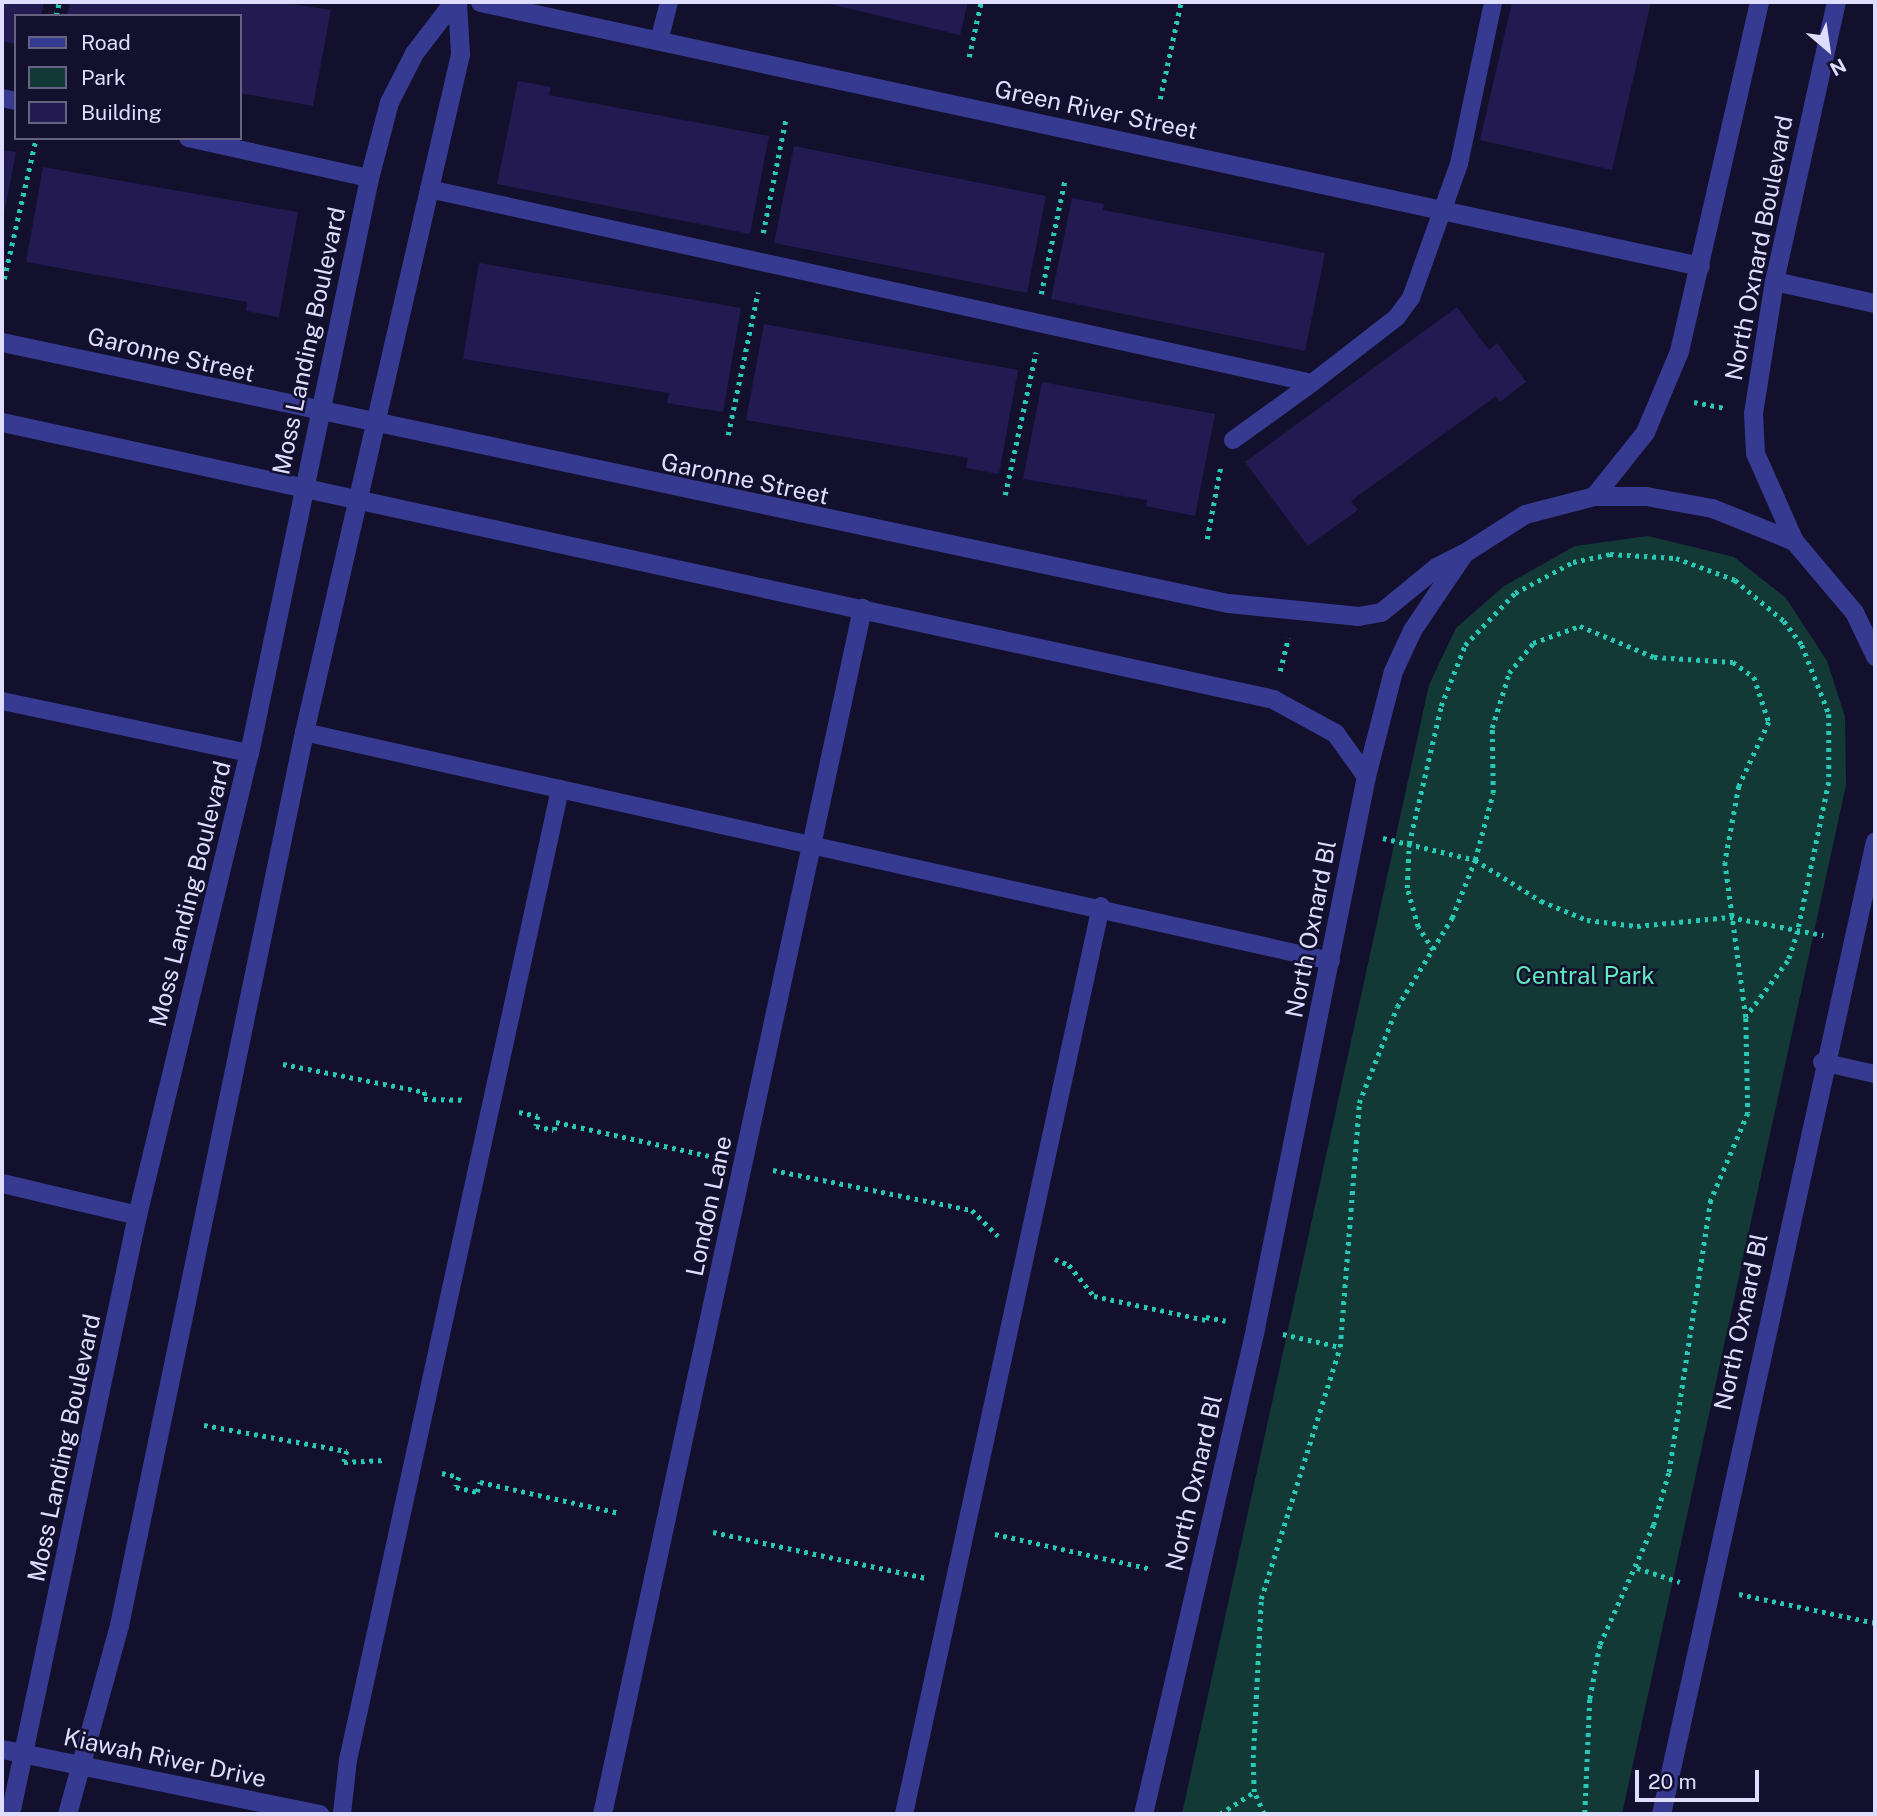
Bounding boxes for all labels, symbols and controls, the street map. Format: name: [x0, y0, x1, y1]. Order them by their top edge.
legend: [14, 14, 242, 140]
north arrow: [1793, 14, 1863, 84]
text: Road: [81, 30, 131, 55]
text: N: [1826, 54, 1850, 81]
text: Park: [81, 65, 126, 90]
street label: Green River Street: [992, 74, 1200, 146]
text: Building: [81, 100, 162, 125]
street label: North Oxnard Boulevard: [1719, 113, 1799, 383]
street label: Moss Landing Boulevard: [267, 205, 351, 477]
street label: Garonne Street: [85, 322, 257, 388]
street label: Garonne Street: [658, 447, 832, 511]
street label: Moss Landing Boulevard: [143, 758, 237, 1030]
street label: North Oxnard Bl: [1280, 838, 1342, 1020]
park label: Central Park: [1515, 962, 1655, 990]
street label: London Lane: [680, 1133, 738, 1279]
street label: North Oxnard Bl: [1708, 1231, 1774, 1413]
street label: Moss Landing Boulevard: [22, 1312, 106, 1584]
street label: North Oxnard Bl: [1160, 1392, 1228, 1574]
street label: Kiawah River Drive: [61, 1722, 269, 1794]
scale bar: [1639, 1756, 1763, 1800]
text: 20 m: [1648, 1769, 1697, 1794]

